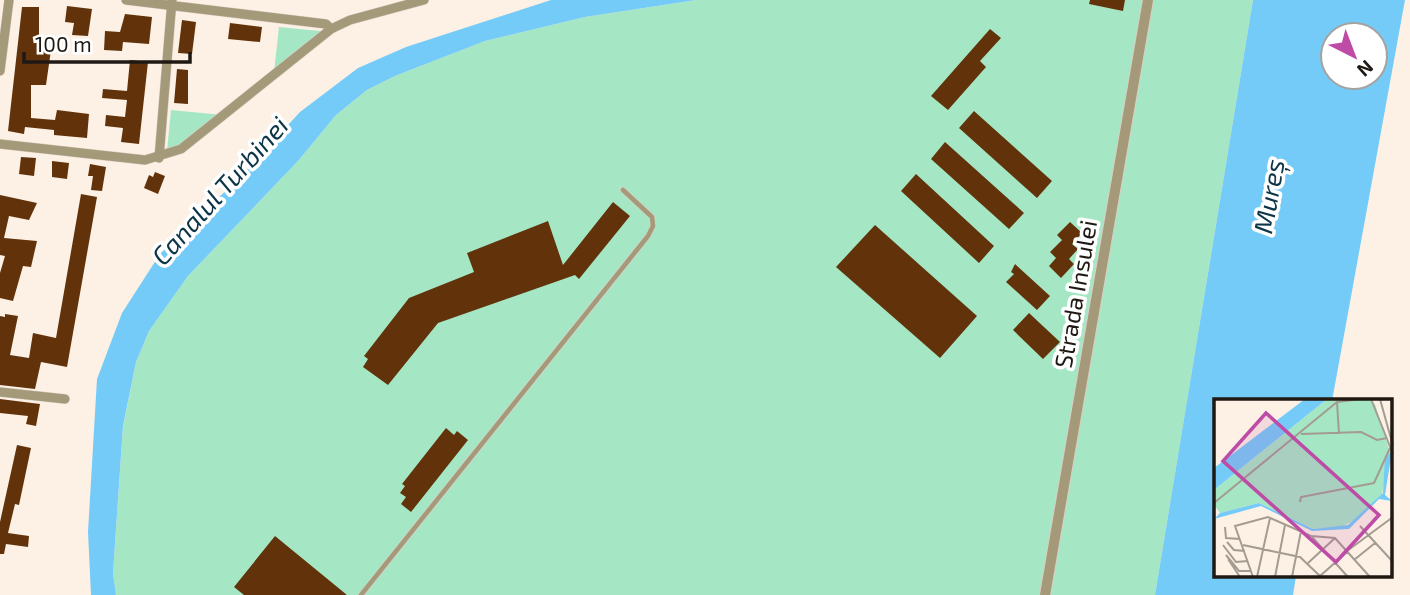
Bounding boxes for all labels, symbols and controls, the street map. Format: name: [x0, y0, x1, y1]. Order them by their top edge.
scale bar: [24, 21, 191, 65]
north arrow: [1319, 21, 1389, 91]
text: 100 m: [35, 31, 92, 56]
text: N: [1353, 56, 1379, 82]
water label: Canalul Turbinei: [144, 110, 294, 270]
water label: Mureș: [1246, 156, 1292, 236]
street label: Strada Insulei: [1048, 218, 1102, 370]
inset map: [1214, 399, 1392, 578]

